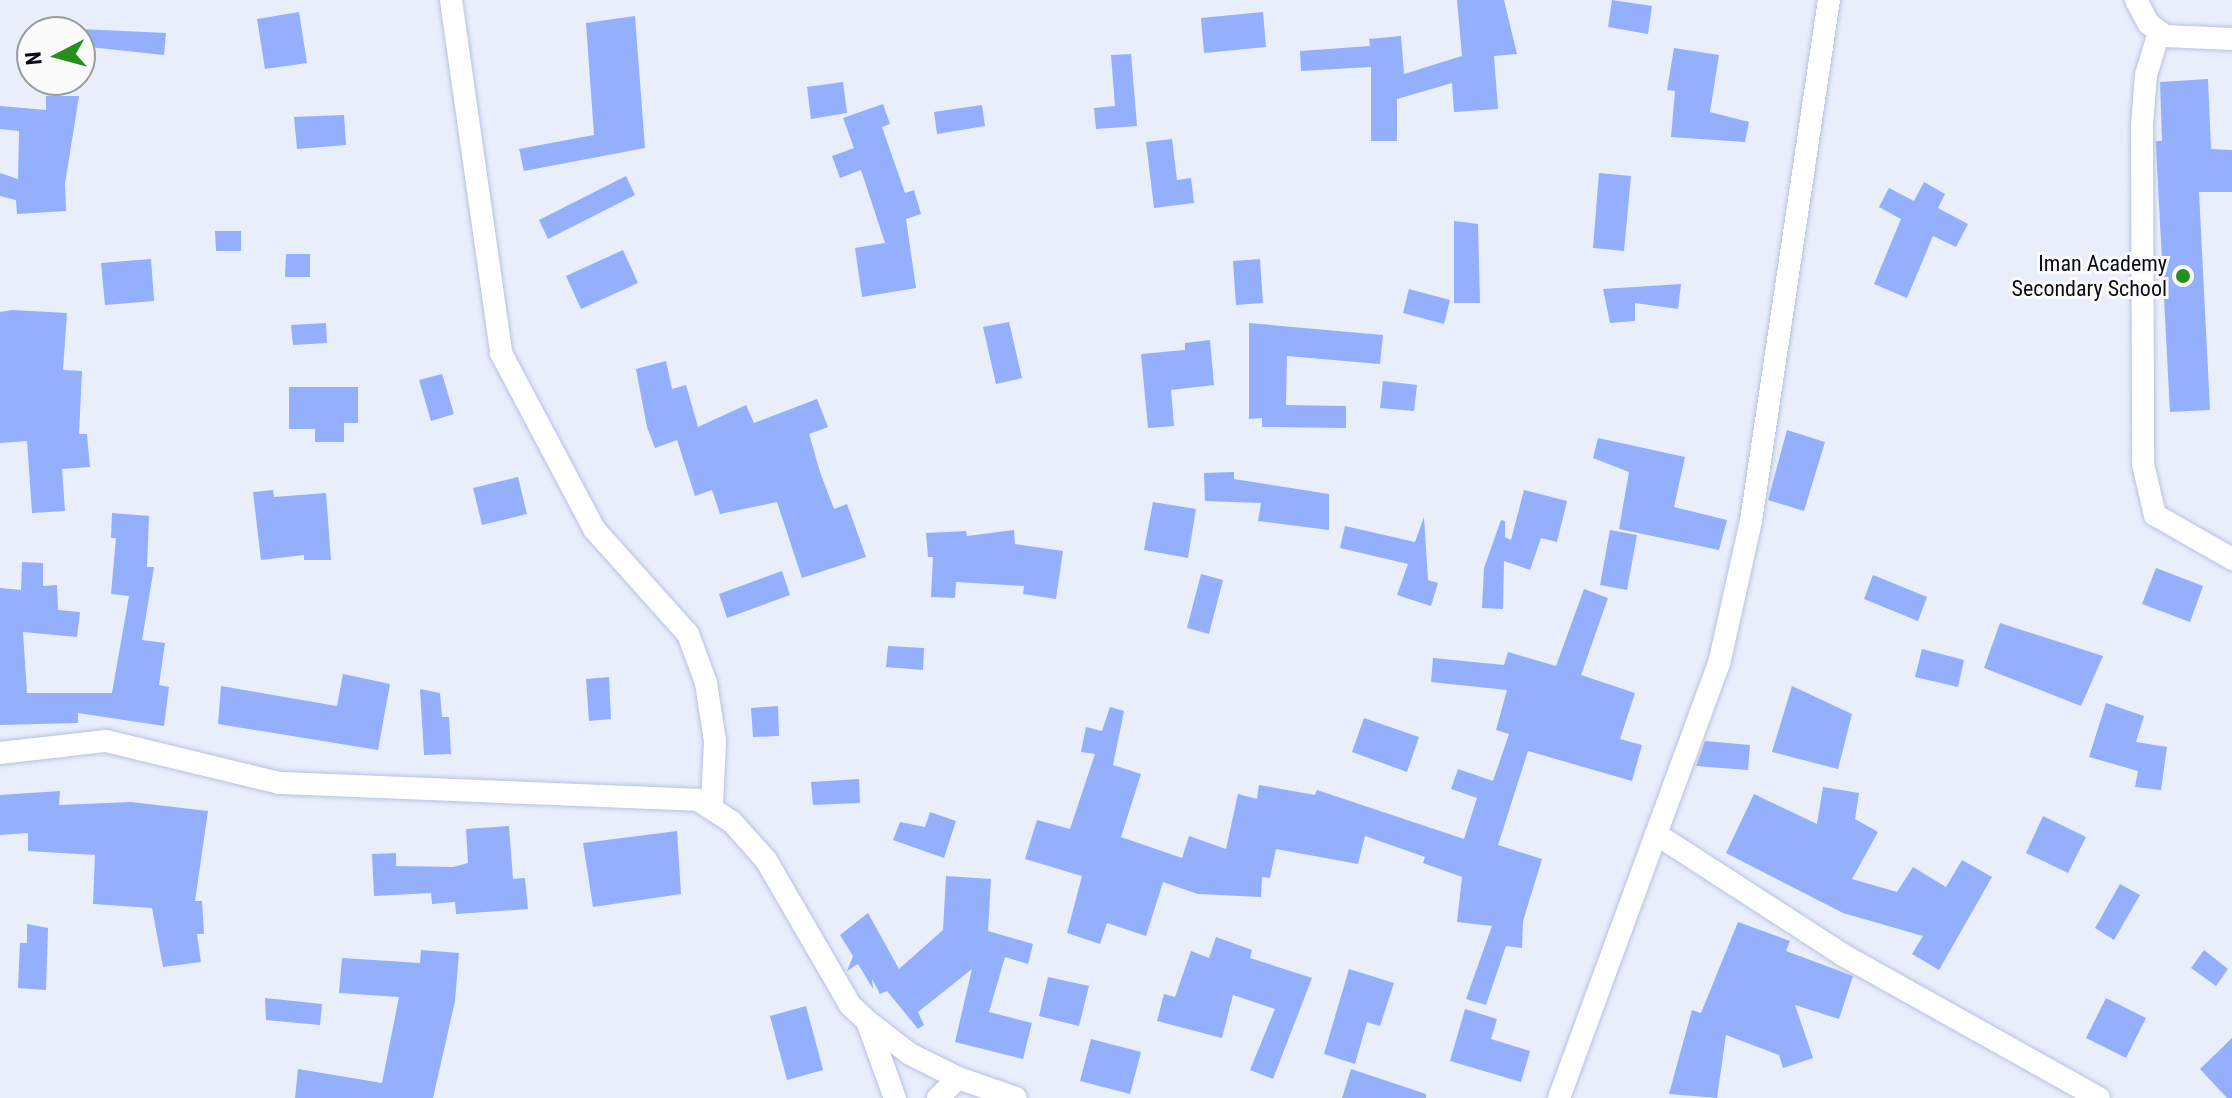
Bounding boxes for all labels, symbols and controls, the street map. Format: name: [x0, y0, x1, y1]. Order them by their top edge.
north arrow: [16, 16, 96, 96]
text: N: [20, 50, 47, 66]
place label: Iman Academy Secondary School: [2012, 250, 2167, 302]
marker: Iman Academy Secondary School: [2174, 267, 2192, 285]

